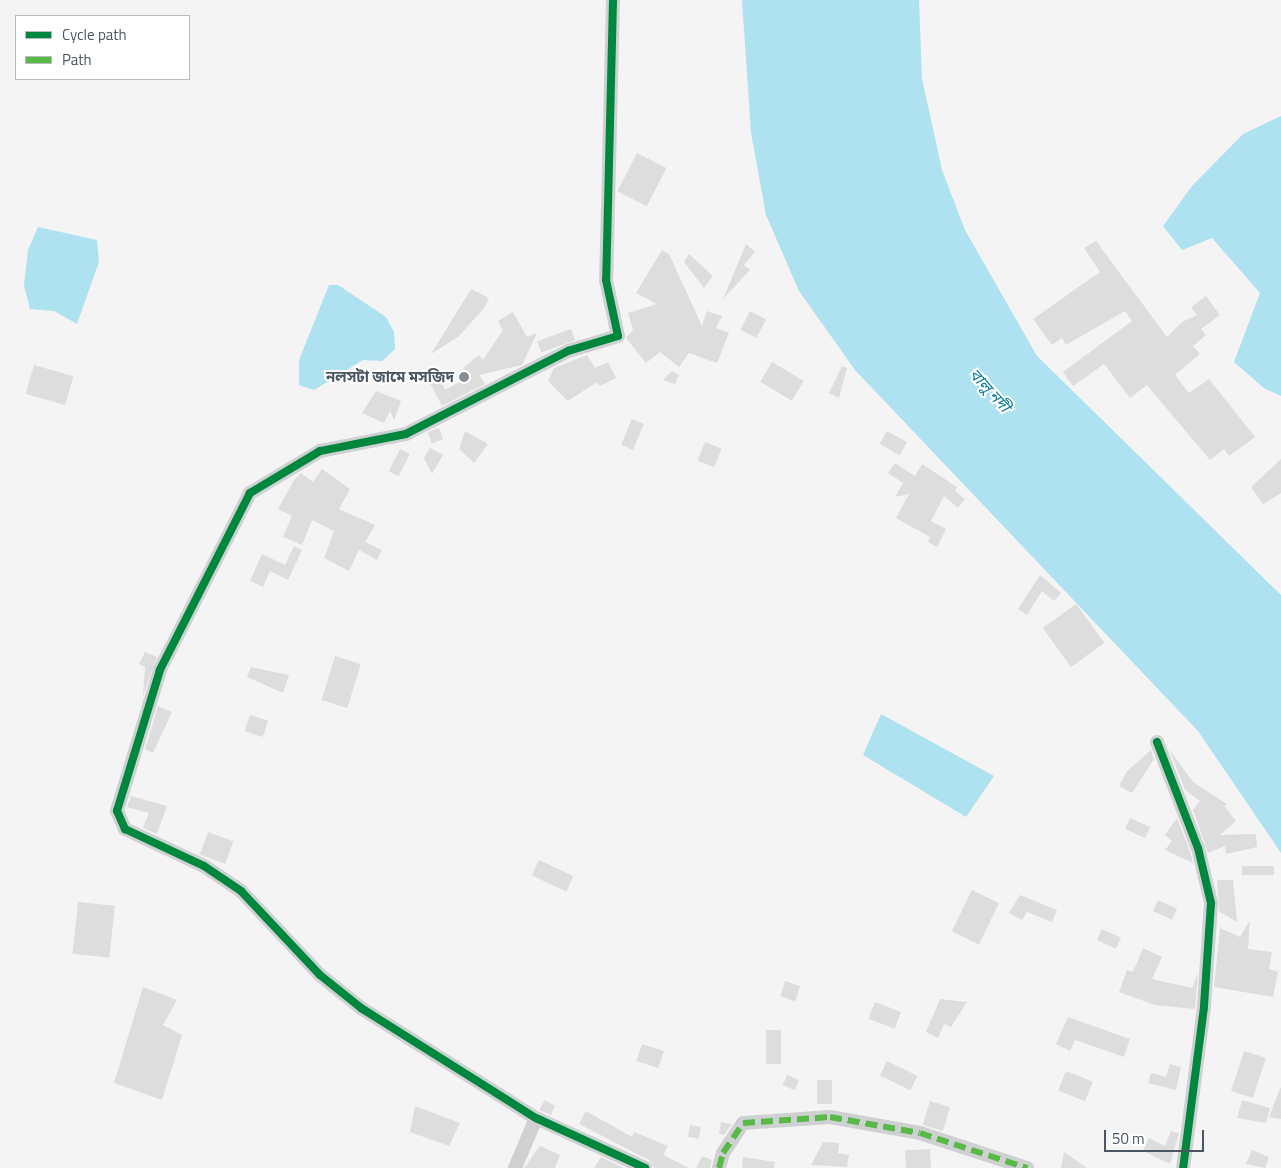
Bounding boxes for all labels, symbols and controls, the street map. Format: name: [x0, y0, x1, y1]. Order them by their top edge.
legend: [15, 15, 190, 80]
text: Cycle path: [62, 23, 127, 46]
text: Path: [62, 48, 92, 71]
water label: বালু নদী: [966, 364, 1014, 416]
place label: নলসটা জামে মসজিদ: [326, 368, 454, 386]
marker: নলসটা জামে মসজিদ: [458, 371, 470, 383]
scale bar: [1106, 1120, 1206, 1152]
text: 50 m: [1112, 1127, 1145, 1150]

